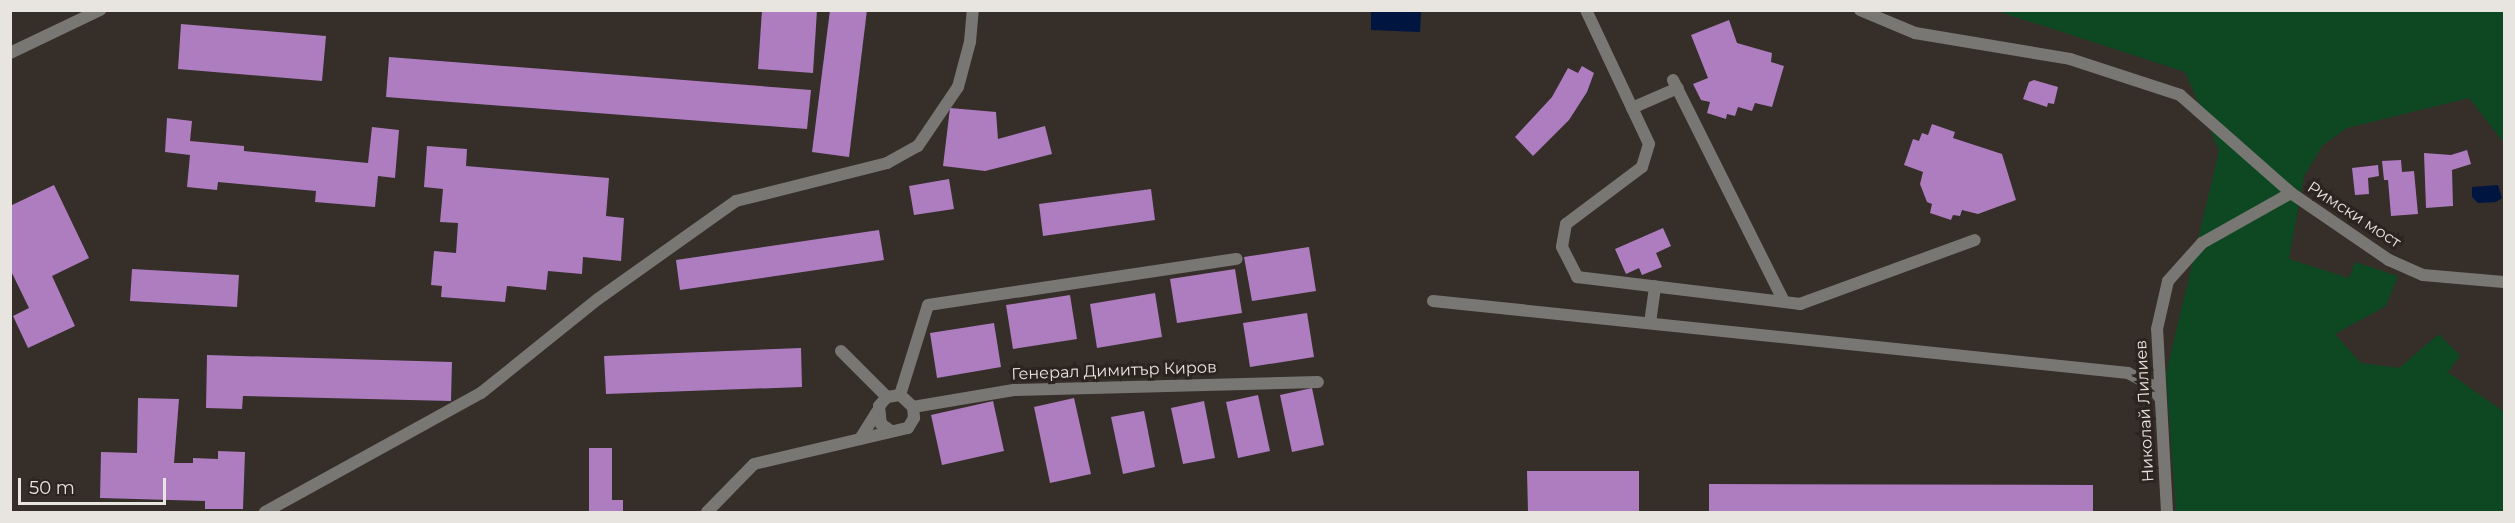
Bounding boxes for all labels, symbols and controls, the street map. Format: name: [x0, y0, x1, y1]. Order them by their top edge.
street label: Римски мост: [2304, 178, 2404, 252]
street label: Николай Лилиев: [2132, 339, 2158, 483]
street label: Генерал Димитър Киров: [1011, 358, 1217, 384]
scale bar: [21, 466, 170, 504]
text: 50 m: [29, 477, 75, 499]

